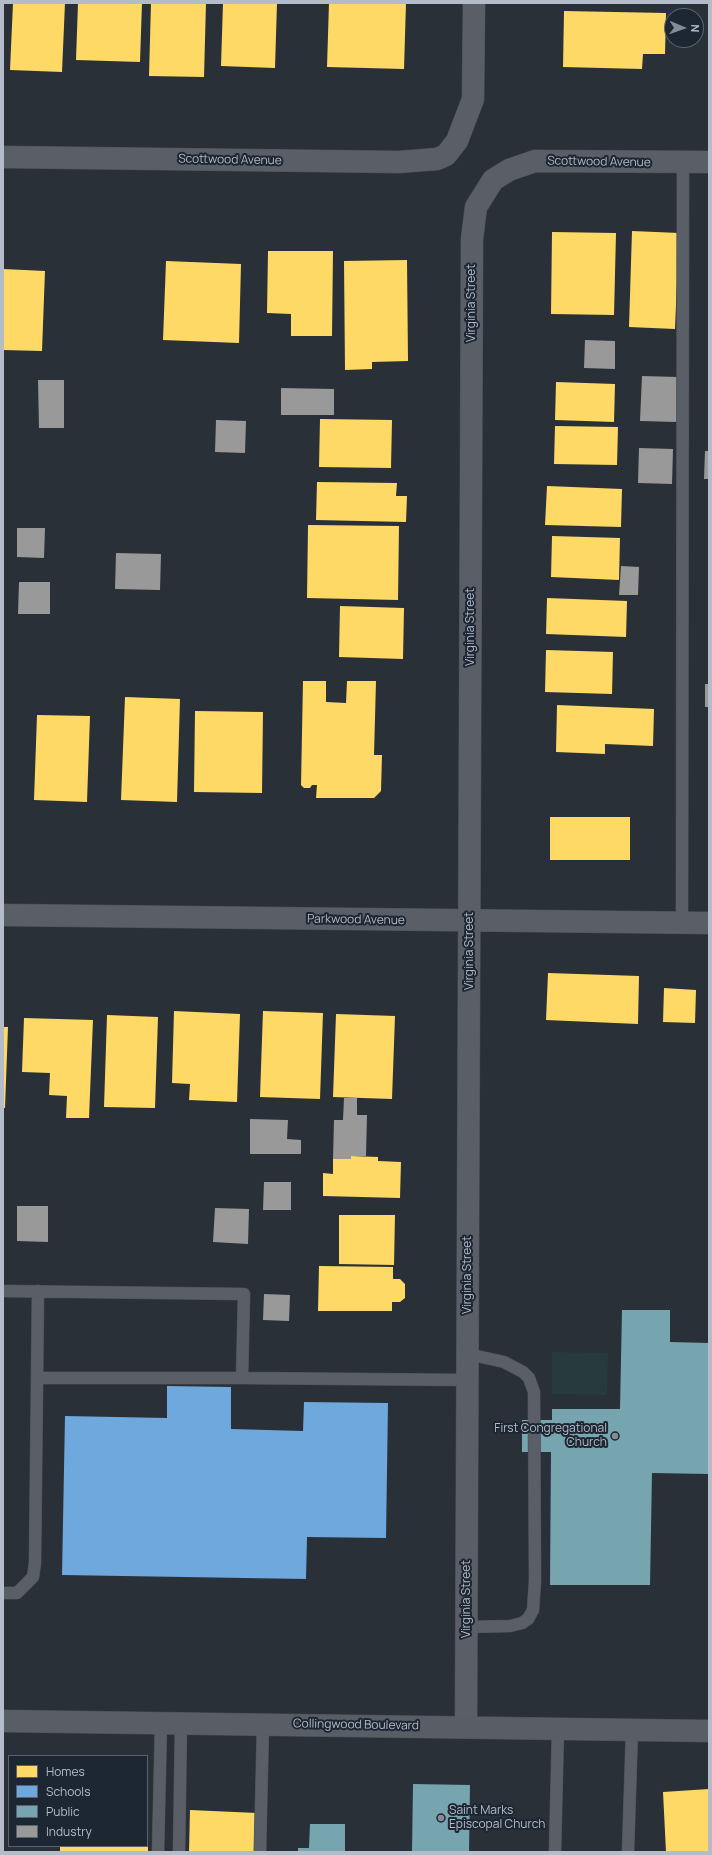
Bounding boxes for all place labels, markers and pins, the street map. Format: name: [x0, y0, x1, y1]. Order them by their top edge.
place label: First Congregational Church: [494, 1422, 607, 1450]
marker: First Congregational Church: [610, 1431, 620, 1441]
place label: Saint Marks Episcopal Church: [449, 1804, 545, 1832]
marker: Saint Marks Episcopal Church: [436, 1813, 446, 1823]

